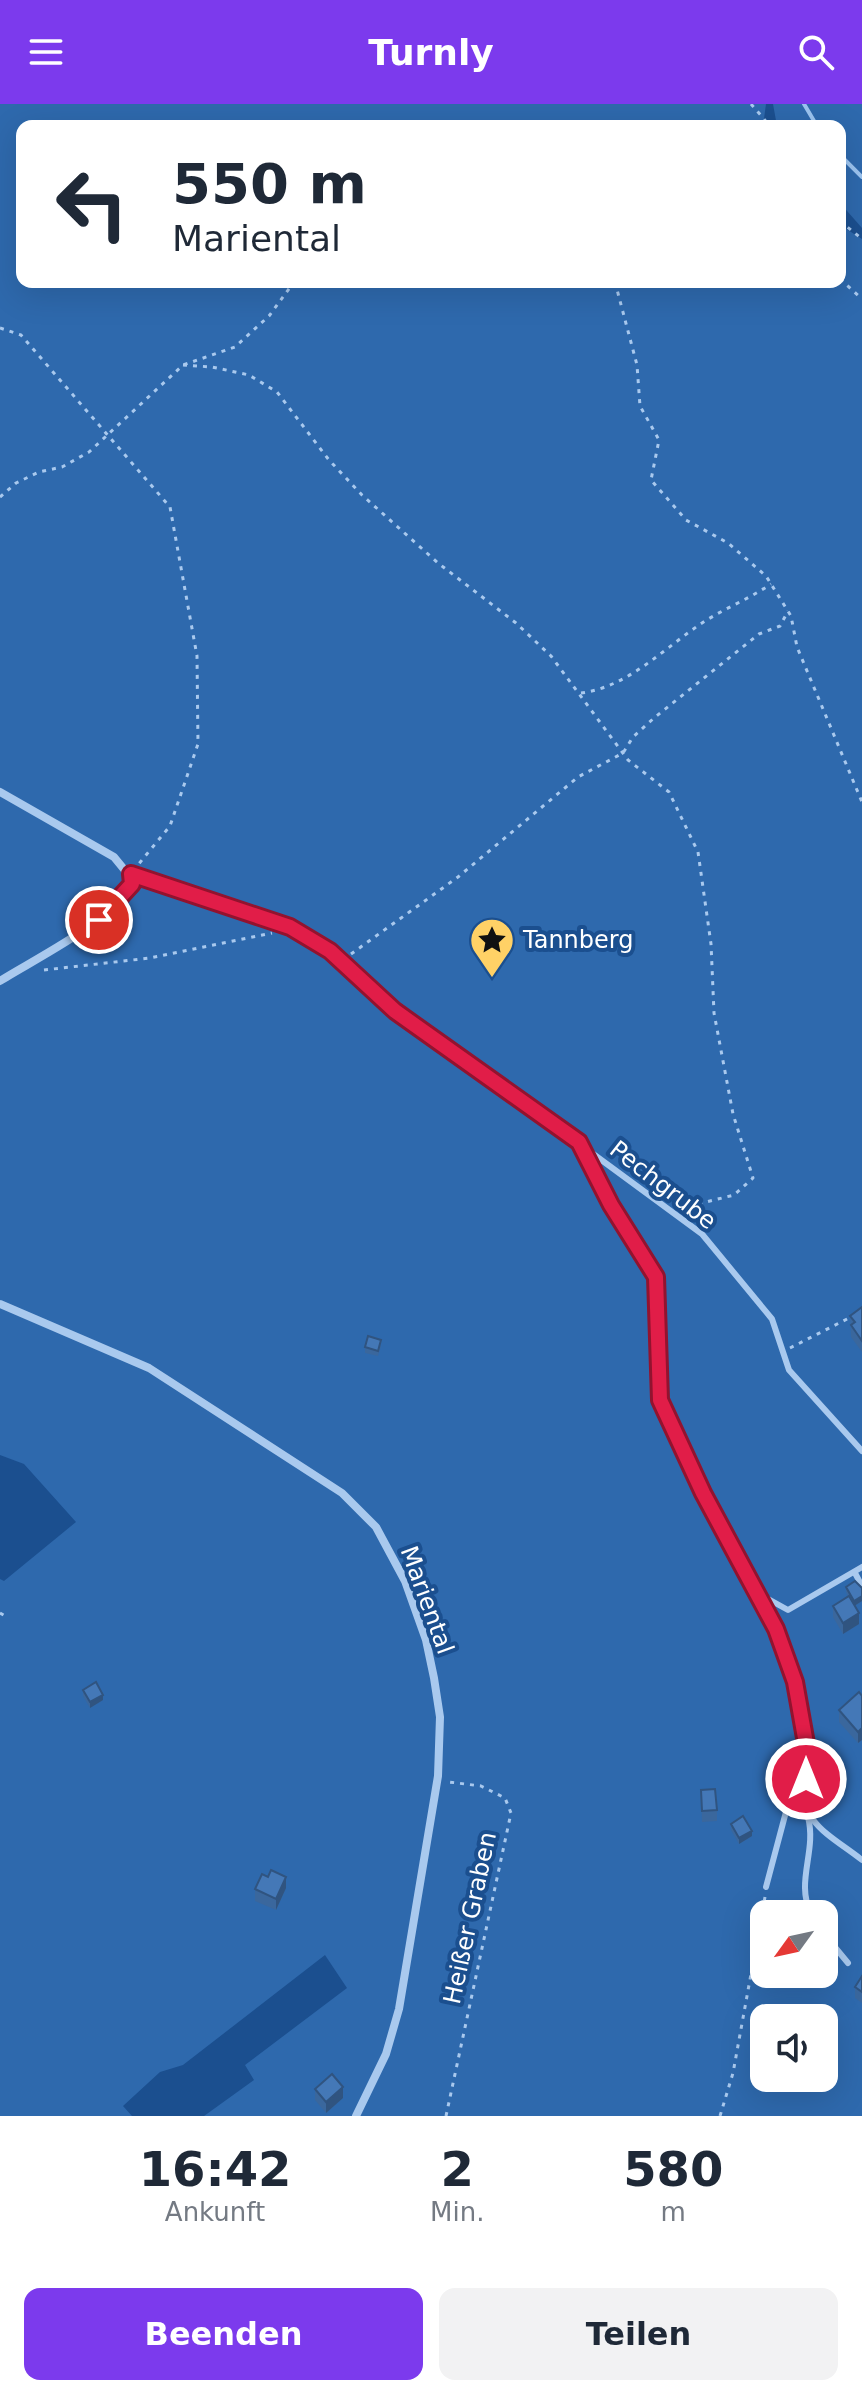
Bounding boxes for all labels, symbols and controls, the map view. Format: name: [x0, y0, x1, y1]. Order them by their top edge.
icon: menu: [24, 30, 68, 74]
icon: search: [794, 30, 838, 74]
text: Turnly: [368, 32, 494, 73]
text: 550 m: [172, 151, 367, 216]
icon: left: [40, 152, 144, 256]
text: Mariental: [172, 218, 341, 259]
pin: [65, 886, 133, 954]
icon: arrive: [77, 898, 121, 942]
place icon: Tannberg: [468, 916, 516, 979]
place label: Tannberg: [522, 926, 634, 954]
street label: Pechgrube: [604, 1135, 722, 1235]
street label: Mariental: [395, 1542, 459, 1658]
position arrow: [764, 1737, 848, 1821]
street label: Heißer Graben: [438, 1829, 502, 2007]
north arrow: [750, 1900, 838, 1988]
map controls: [750, 1900, 838, 2092]
button: sound: [750, 2004, 838, 2092]
text: 16:42: [139, 2141, 291, 2197]
text: 2: [441, 2141, 474, 2197]
text: 580: [623, 2141, 723, 2197]
text: Ankunft: [165, 2197, 265, 2227]
text: Min.: [430, 2197, 484, 2227]
text: m: [661, 2197, 686, 2227]
button: Beenden: [24, 2288, 423, 2380]
button: Teilen: [439, 2288, 838, 2380]

